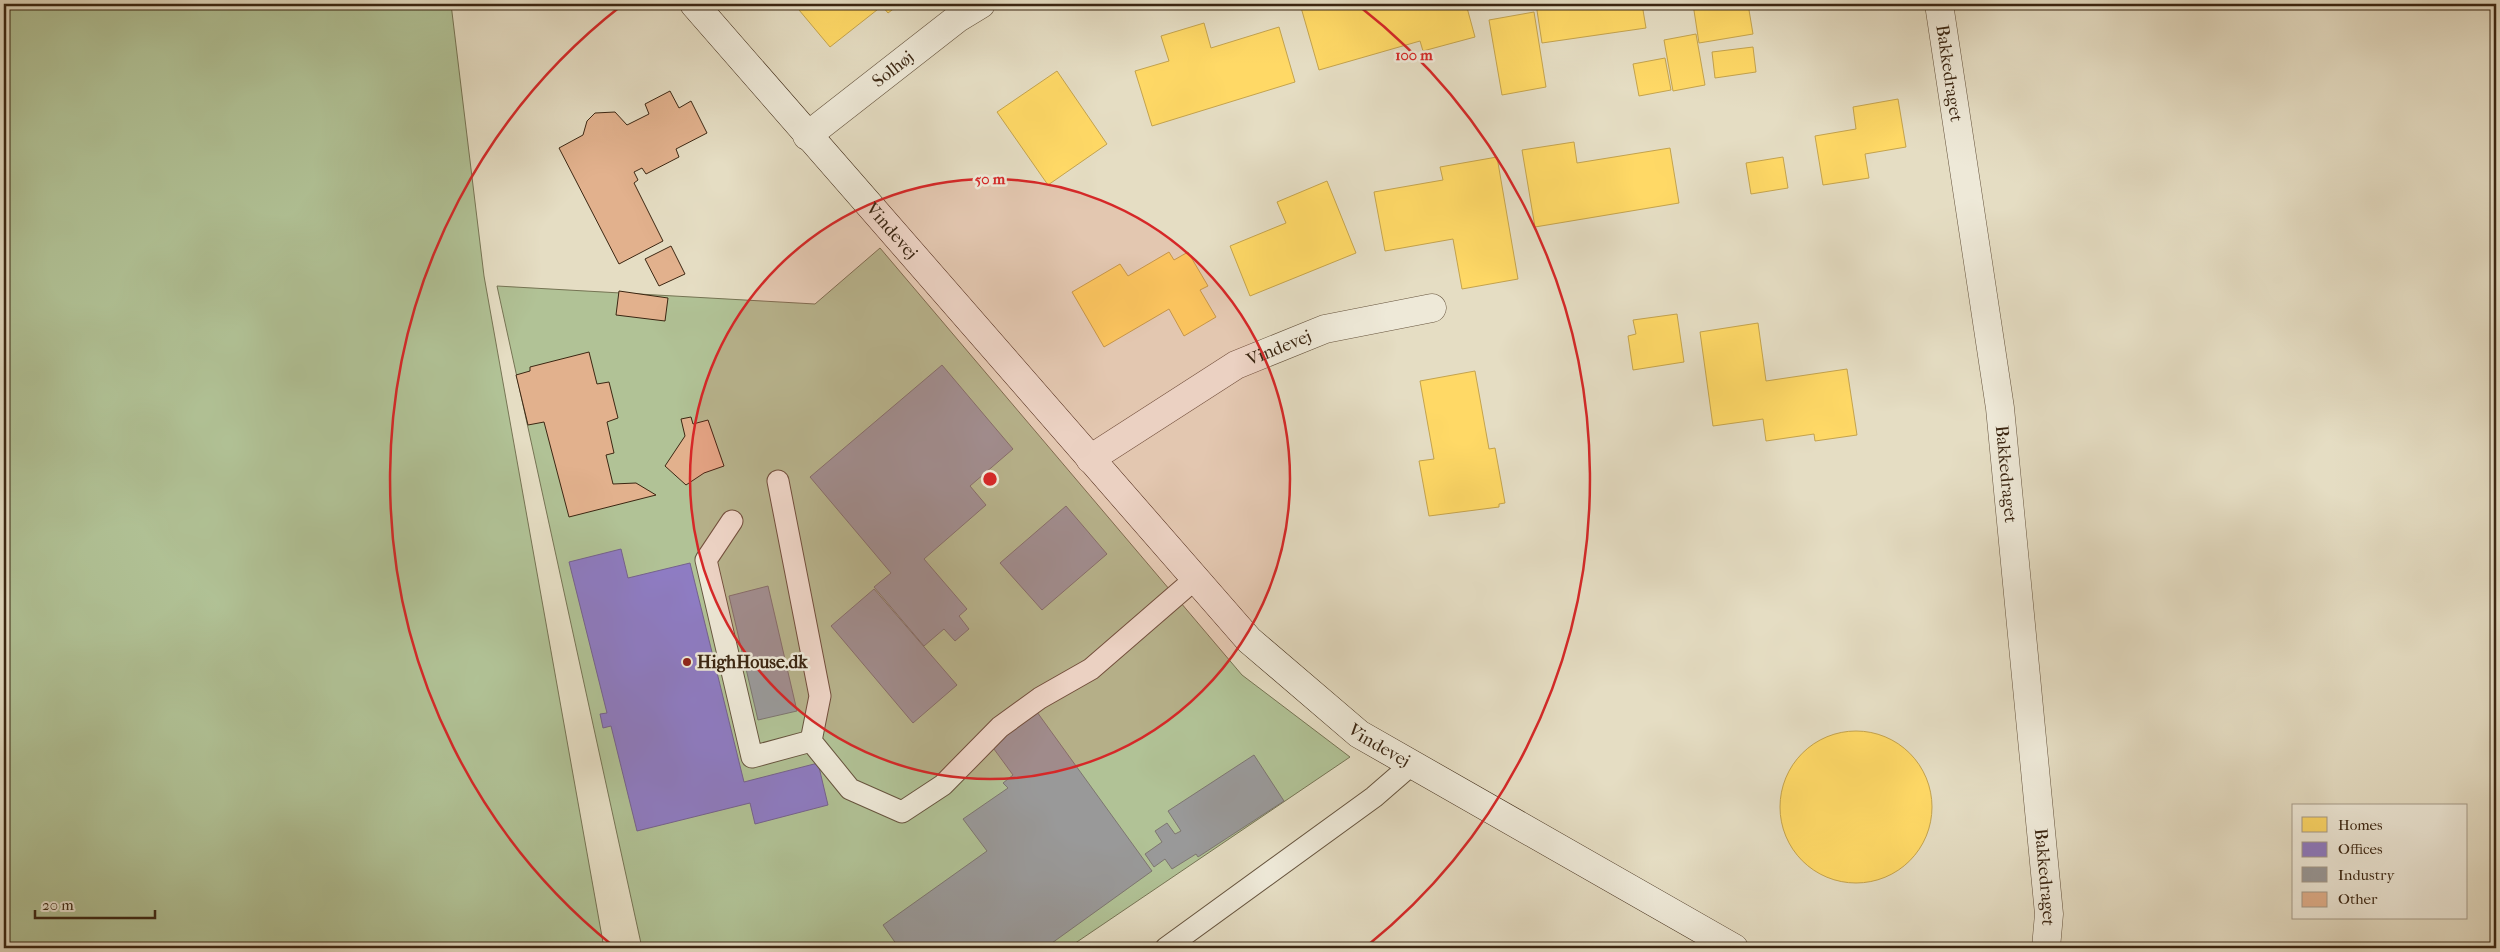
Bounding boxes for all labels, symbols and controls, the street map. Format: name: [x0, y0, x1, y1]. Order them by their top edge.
street label: Bakkedraget: [1932, 23, 1967, 124]
street label: Solhøj: [868, 46, 918, 92]
text: 100 m: [1395, 46, 1433, 64]
text: 50 m: [975, 170, 1006, 188]
street label: Vindevej: [861, 197, 922, 263]
street label: Vindevej: [1243, 325, 1314, 370]
street label: Bakkedraget: [1991, 424, 2022, 524]
centre of rings: [981, 470, 999, 488]
place label: HighHouse.dk: [697, 652, 808, 673]
marker: HighHouse.dk: [681, 656, 693, 668]
street label: Vindevej: [1343, 718, 1414, 771]
legend: [2292, 804, 2468, 920]
text: Homes: [2338, 816, 2383, 834]
street label: Bakkedraget: [2030, 827, 2060, 927]
text: Offices: [2338, 840, 2383, 858]
text: Industry: [2338, 866, 2395, 884]
scale bar: [35, 887, 155, 919]
text: Other: [2338, 890, 2378, 908]
text: 20 m: [42, 896, 74, 914]

